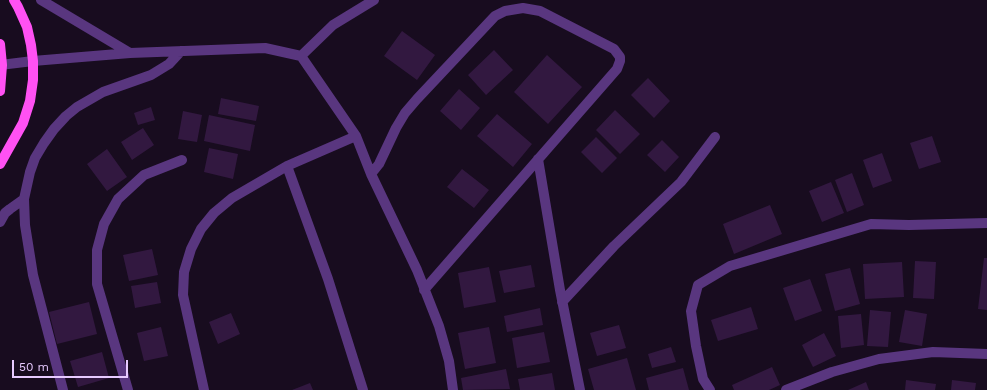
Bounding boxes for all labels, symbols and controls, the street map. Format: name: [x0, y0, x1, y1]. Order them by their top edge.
scale bar: [14, 352, 130, 378]
text: 50 m: [19, 360, 49, 374]

